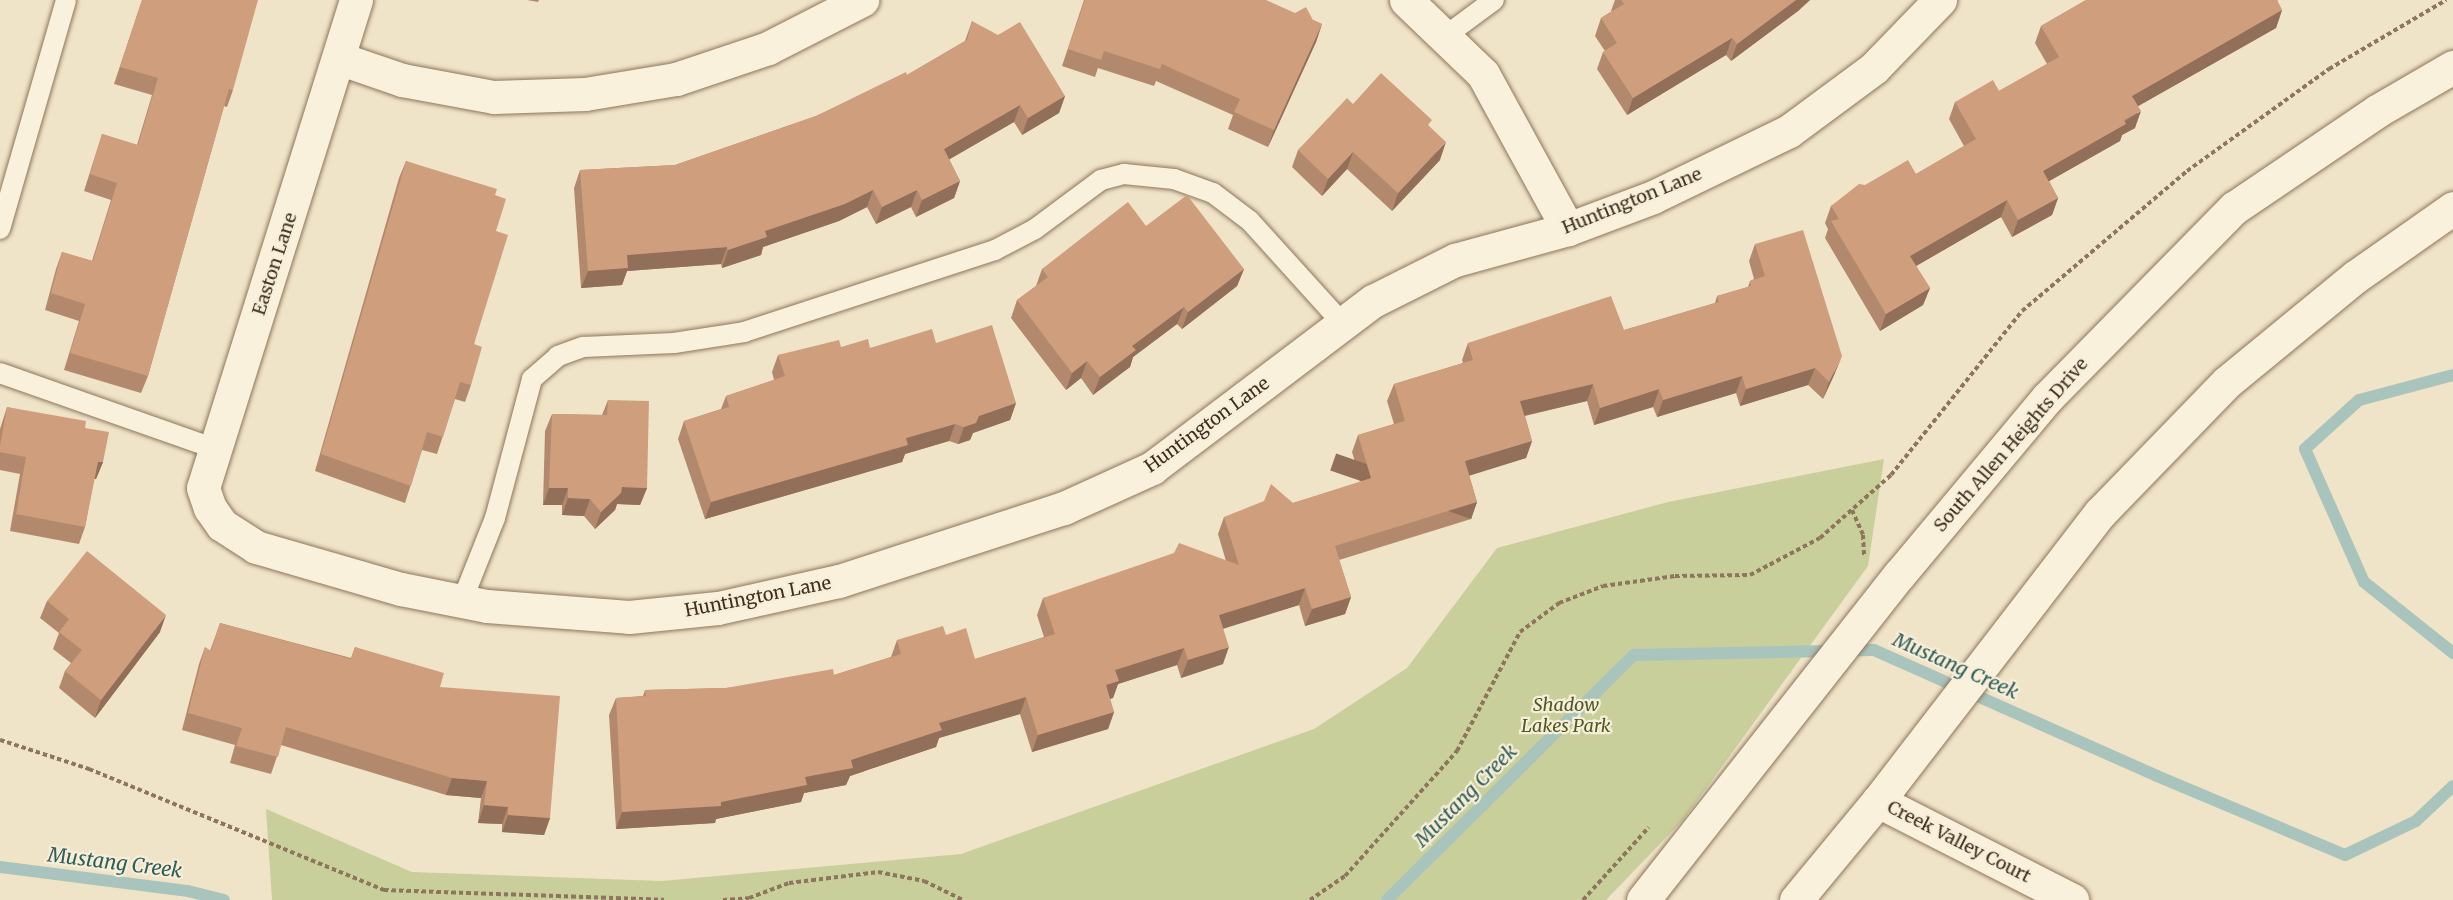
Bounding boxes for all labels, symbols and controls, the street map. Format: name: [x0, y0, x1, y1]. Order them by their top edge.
street label: Huntington Lane: [1559, 163, 1705, 239]
street label: Easton Lane: [248, 210, 302, 318]
street label: South Allen Heights Drive: [1930, 354, 2092, 536]
street label: Huntington Lane: [1140, 373, 1274, 477]
street label: Huntington Lane: [683, 572, 833, 622]
water label: Mustang Creek: [1889, 627, 2023, 703]
park label: Shadow Lakes Park: [1521, 695, 1611, 738]
water label: Mustang Creek: [1409, 739, 1521, 851]
street label: Creek Valley Court: [1884, 796, 2034, 888]
water label: Mustang Creek: [46, 842, 184, 882]

